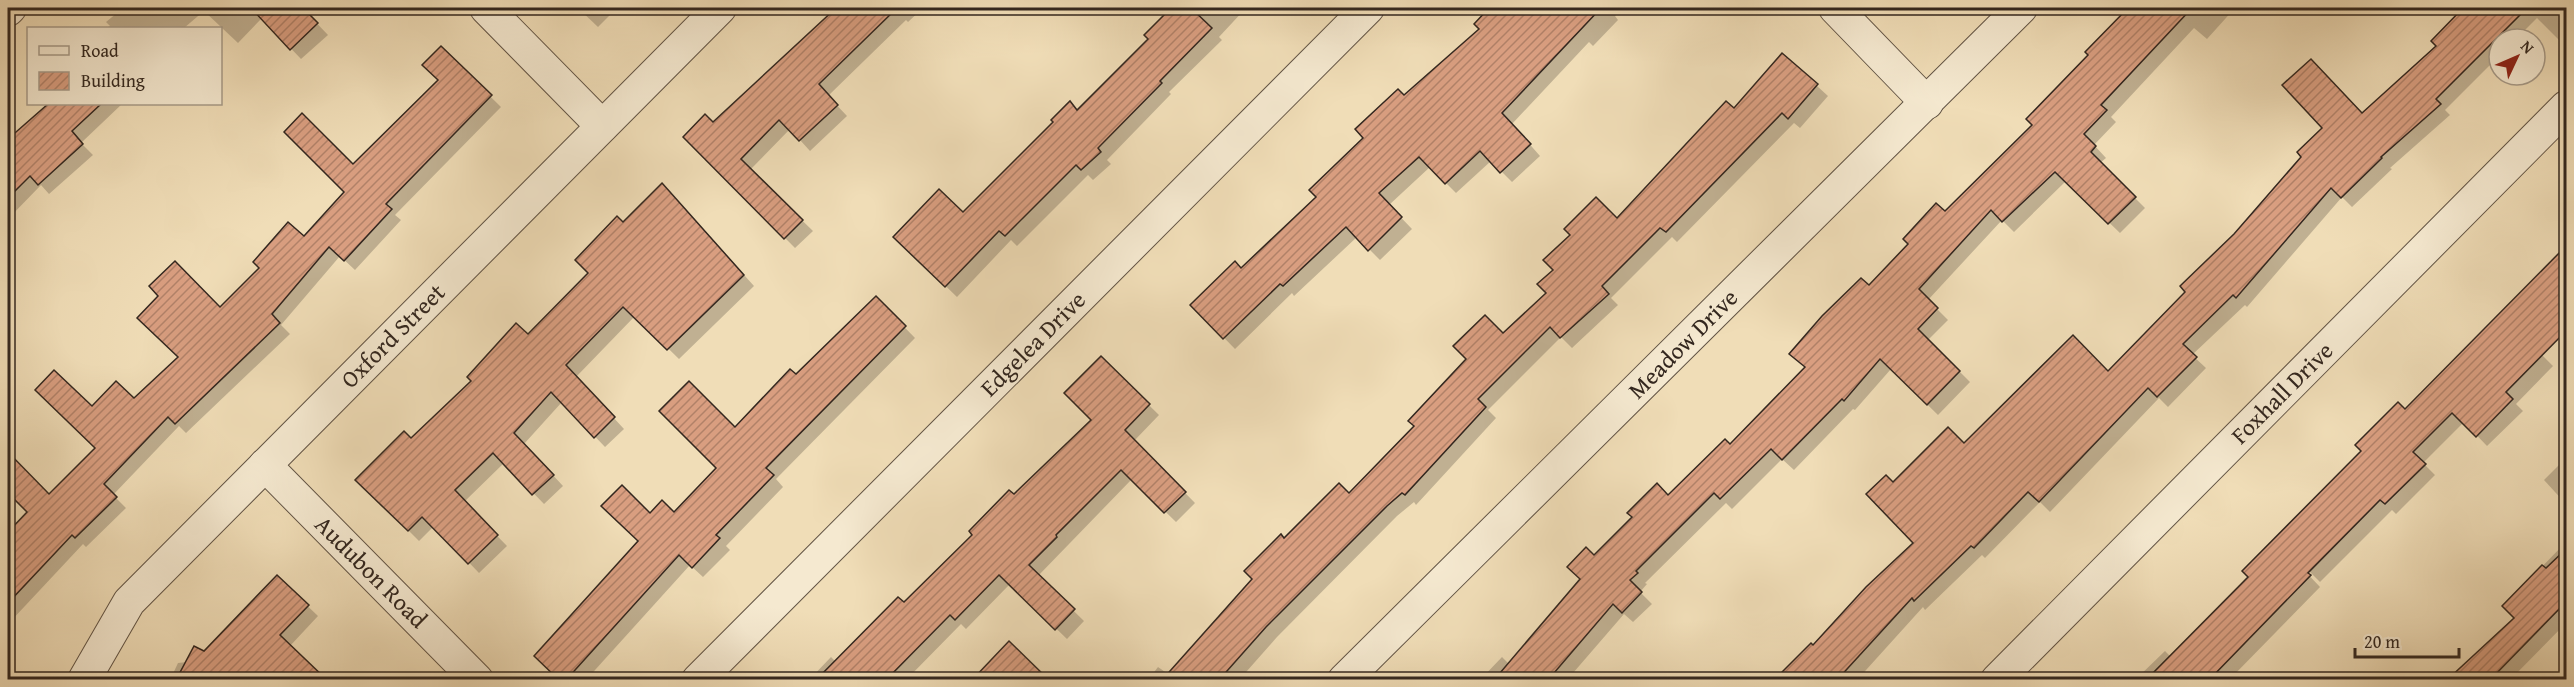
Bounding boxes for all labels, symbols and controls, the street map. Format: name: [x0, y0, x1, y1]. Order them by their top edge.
legend: [27, 27, 222, 105]
north arrow: [2487, 27, 2547, 87]
text: N: [2515, 34, 2540, 59]
text: Road: [81, 37, 119, 64]
text: Building: [81, 67, 145, 94]
street label: Oxford Street: [332, 275, 453, 396]
street label: Meadow Drive: [1620, 281, 1746, 407]
street label: Edgelea Drive: [972, 283, 1093, 404]
street label: Foxhall Drive: [2223, 334, 2341, 452]
street label: Audubon Road: [307, 507, 436, 636]
scale bar: [2355, 621, 2458, 659]
text: 20 m: [2364, 628, 2400, 655]

